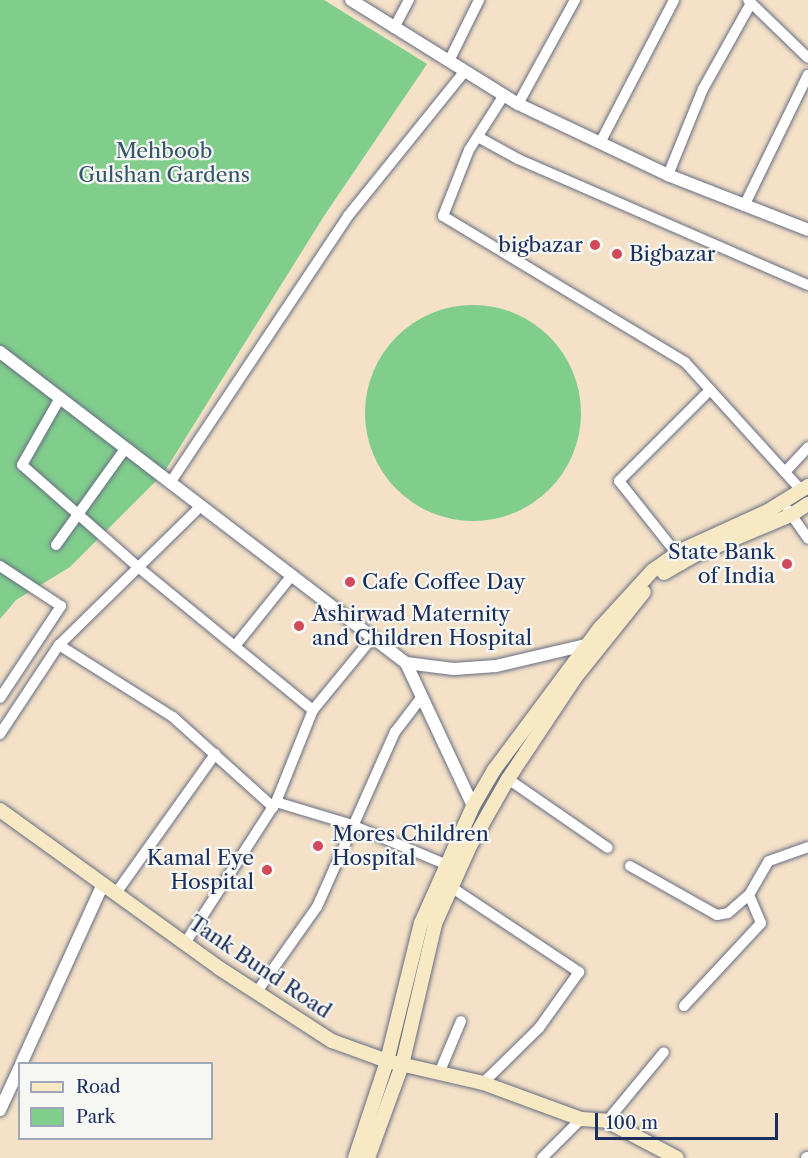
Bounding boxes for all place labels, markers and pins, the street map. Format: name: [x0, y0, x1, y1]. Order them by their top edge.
place label: bigbazar: [498, 232, 583, 258]
marker: bigbazar: [588, 238, 602, 252]
place label: Bigbazar: [629, 241, 716, 267]
marker: Bigbazar: [610, 247, 624, 261]
place label: State Bank of India: [668, 539, 775, 589]
marker: State Bank of India: [780, 557, 794, 571]
place label: Cafe Coffee Day: [362, 569, 525, 595]
marker: Cafe Coffee Day: [343, 575, 357, 589]
place label: Ashirwad Maternity and Children Hospital: [312, 601, 532, 651]
marker: Ashirwad Maternity and Children Hospital: [290, 617, 308, 635]
place label: Mores Children Hospital: [332, 821, 489, 871]
marker: Mores Children Hospital: [309, 837, 327, 855]
place label: Kamal Eye Hospital: [147, 845, 254, 895]
marker: Kamal Eye Hospital: [258, 861, 276, 879]

